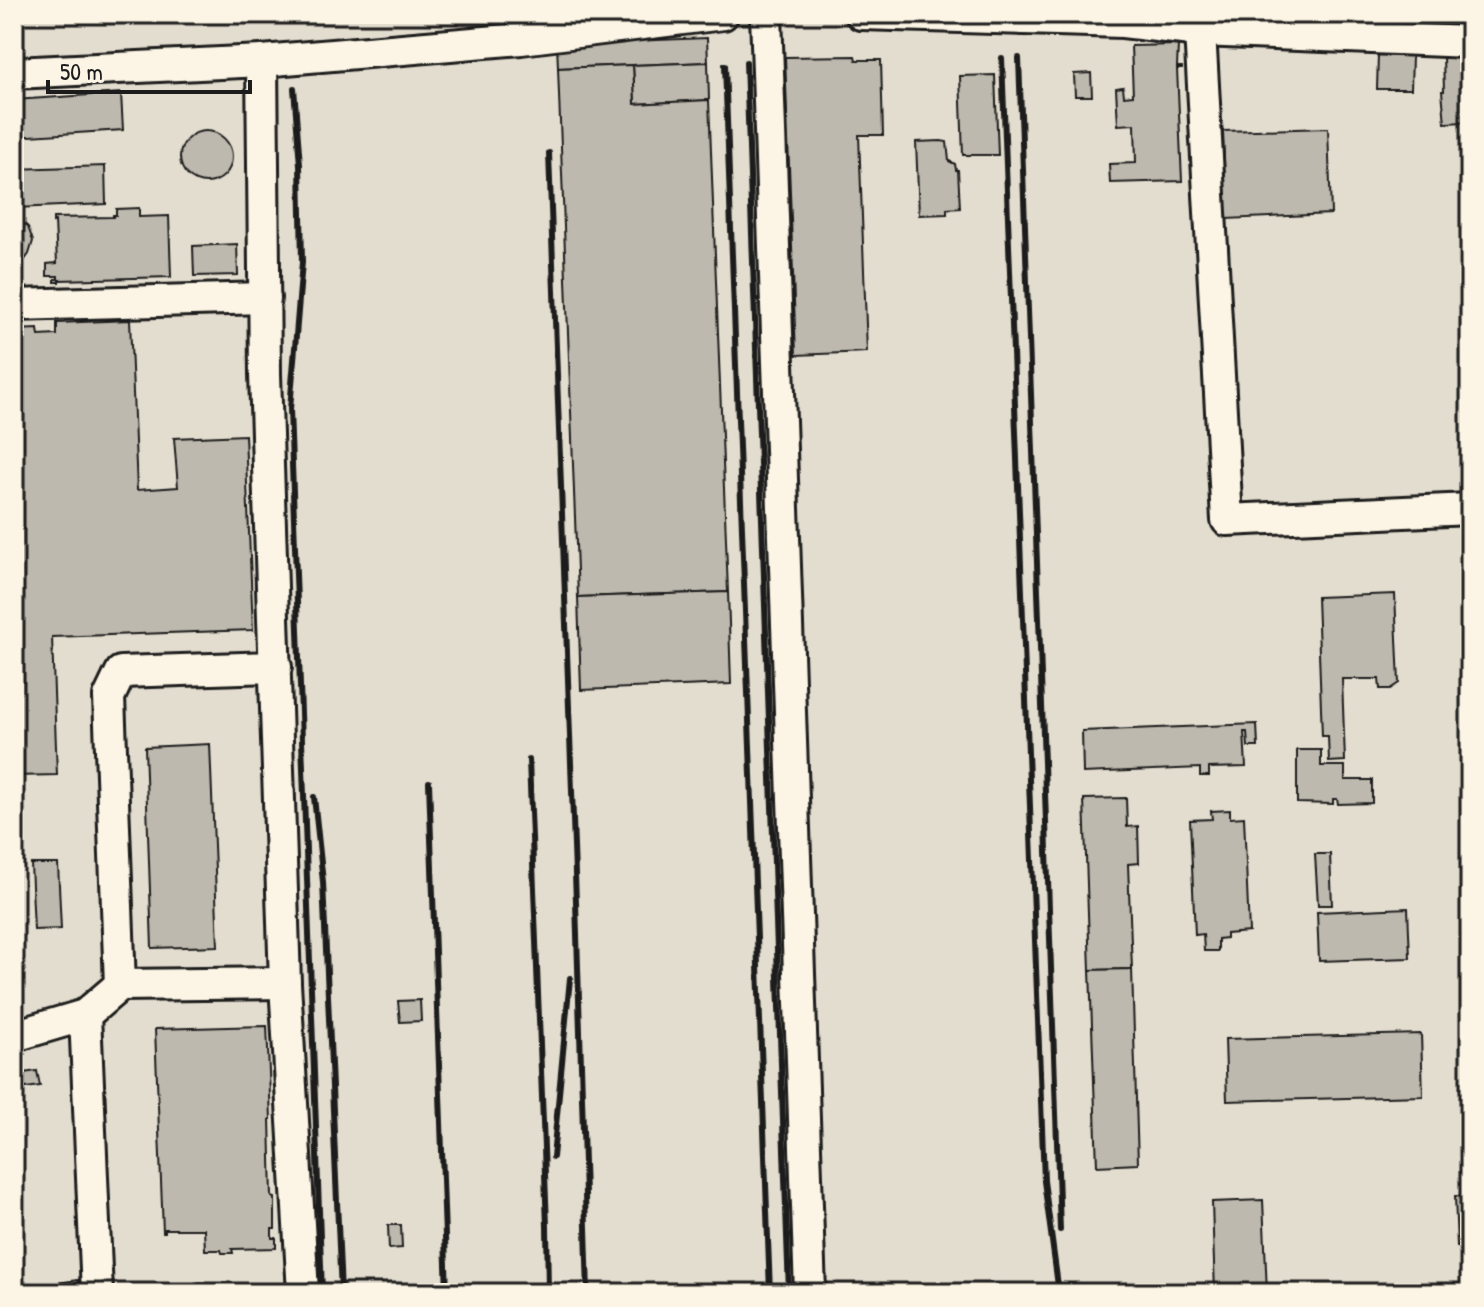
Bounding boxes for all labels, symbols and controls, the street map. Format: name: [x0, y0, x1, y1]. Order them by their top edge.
scale bar: [48, 44, 250, 94]
text: 50 m: [60, 55, 103, 87]

